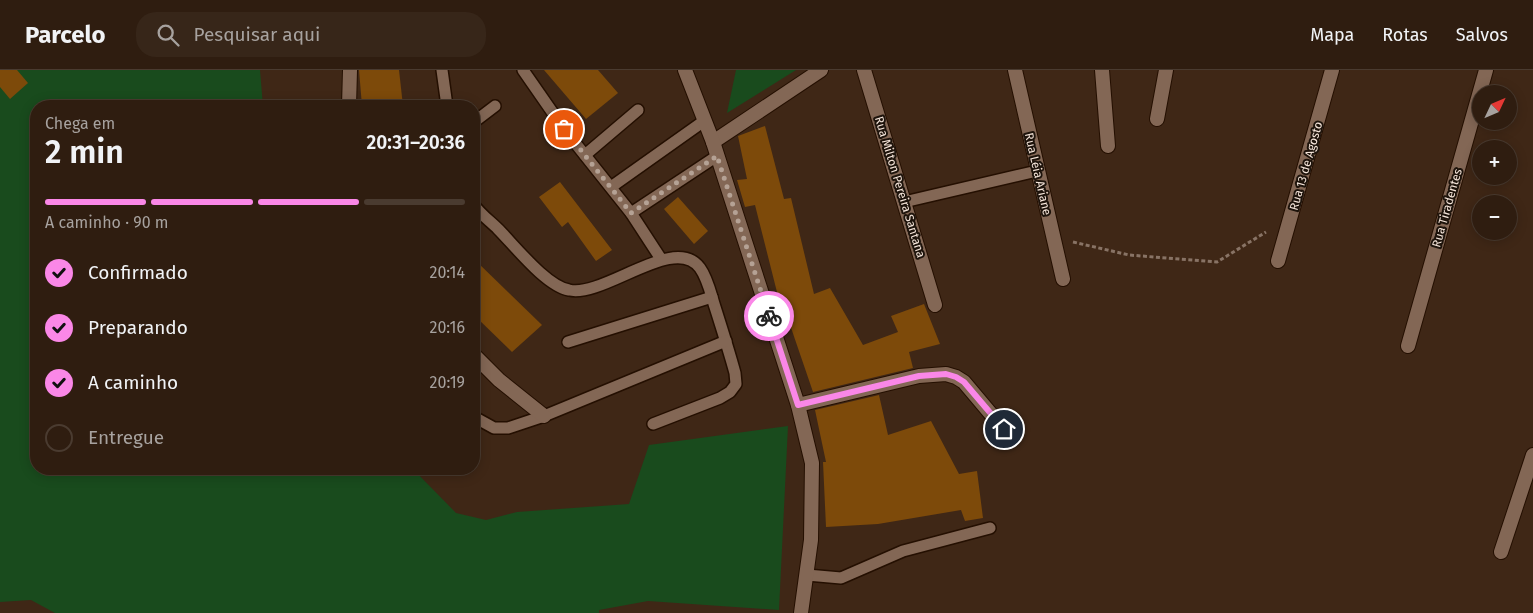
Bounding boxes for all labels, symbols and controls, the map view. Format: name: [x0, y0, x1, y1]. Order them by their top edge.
search box: [136, 12, 486, 57]
text: Parcelo: [25, 21, 106, 49]
icon: search: [154, 21, 182, 49]
text: Pesquisar aqui: [194, 23, 320, 46]
text: Mapa: [1310, 24, 1354, 46]
text: Rotas: [1382, 24, 1428, 46]
text: Salvos: [1456, 24, 1508, 46]
north arrow: [1472, 85, 1518, 130]
map controls: [1472, 85, 1517, 240]
pin: [543, 108, 585, 150]
text: Chega em: [45, 114, 115, 133]
icon: bag: [550, 115, 578, 143]
street label: Rua Milton Pereira Santana: [872, 115, 928, 259]
street label: Rua 13 de Agosto: [1287, 120, 1325, 212]
text: 20:31–20:36: [367, 131, 465, 154]
street label: Rua Léia Ariane: [1022, 131, 1054, 217]
text: 2 min: [45, 133, 124, 171]
button: +: [1472, 140, 1517, 185]
street label: Rua Tiradentes: [1429, 167, 1465, 249]
button: −: [1472, 195, 1517, 240]
text: A caminho · 90 m: [45, 213, 169, 232]
icon: check: [45, 259, 73, 287]
text: Confirmado: [88, 261, 188, 284]
text: 20:14: [430, 263, 465, 282]
courier: [744, 291, 794, 341]
icon: bike: [755, 302, 783, 330]
icon: check: [45, 314, 73, 342]
text: Preparando: [88, 316, 188, 339]
text: 20:16: [429, 318, 465, 337]
icon: check: [45, 369, 73, 397]
text: A caminho: [88, 371, 178, 394]
text: 20:19: [430, 373, 465, 392]
pin: [983, 408, 1025, 450]
icon: home: [990, 415, 1018, 443]
text: Entregue: [88, 426, 164, 449]

